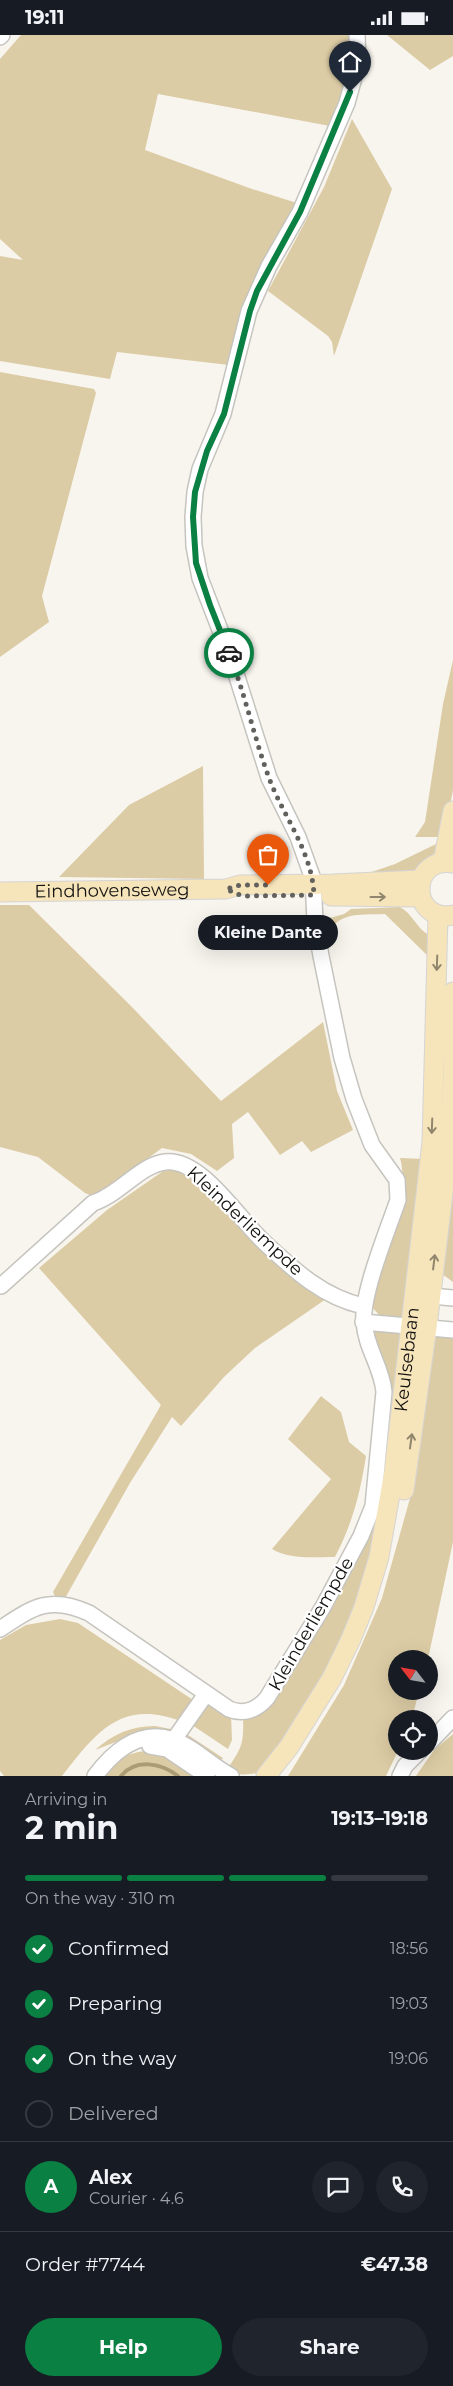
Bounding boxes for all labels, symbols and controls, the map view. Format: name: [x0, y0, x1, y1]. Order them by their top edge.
text: 19:11: [25, 6, 64, 29]
pin: [329, 41, 371, 92]
icon: home: [336, 48, 364, 76]
courier: [204, 628, 254, 678]
icon: car: [215, 639, 243, 667]
pin: [247, 834, 289, 885]
icon: bag: [254, 841, 282, 869]
street label: Eindhovenseweg: [34, 878, 190, 903]
one-way arrow: [370, 892, 386, 902]
callout: Kleine Dante: [198, 915, 338, 950]
text: Kleine Dante: [214, 923, 322, 942]
one-way arrow: [432, 955, 442, 971]
one-way arrow: [428, 1118, 437, 1134]
street label: Kleinderliempde: [182, 1162, 308, 1280]
one-way arrow: [429, 1255, 439, 1271]
street label: Keulsebaan: [390, 1306, 424, 1413]
one-way arrow: [407, 1433, 417, 1449]
street label: Kleinderliempde: [264, 1553, 358, 1695]
north arrow: [388, 1650, 438, 1700]
map controls: [388, 1650, 438, 1760]
button: locate: [388, 1710, 438, 1760]
text: Arriving in: [25, 1790, 107, 1809]
text: 19:13–19:18: [331, 1807, 428, 1830]
text: 2 min: [25, 1808, 118, 1847]
text: On the way · 310 m: [25, 1889, 175, 1908]
icon: check: [25, 1935, 53, 1963]
text: Confirmed: [68, 1937, 169, 1960]
text: 18:56: [390, 1939, 428, 1958]
icon: check: [25, 1990, 53, 2018]
text: Preparing: [68, 1992, 163, 2015]
text: 19:03: [390, 1994, 428, 2013]
icon: check: [25, 2045, 53, 2073]
text: On the way: [68, 2047, 176, 2070]
text: 19:06: [389, 2049, 428, 2068]
text: Delivered: [68, 2102, 159, 2125]
button: chat: [312, 2161, 364, 2213]
button: phone: [376, 2161, 428, 2213]
text: Alex: [89, 2166, 132, 2189]
text: A: [44, 2175, 58, 2198]
text: Courier · 4.6: [89, 2189, 184, 2208]
text: Order #7744: [25, 2253, 145, 2276]
text: €47.38: [361, 2253, 428, 2276]
button: Help: [25, 2318, 222, 2376]
button: Share: [232, 2318, 428, 2376]

